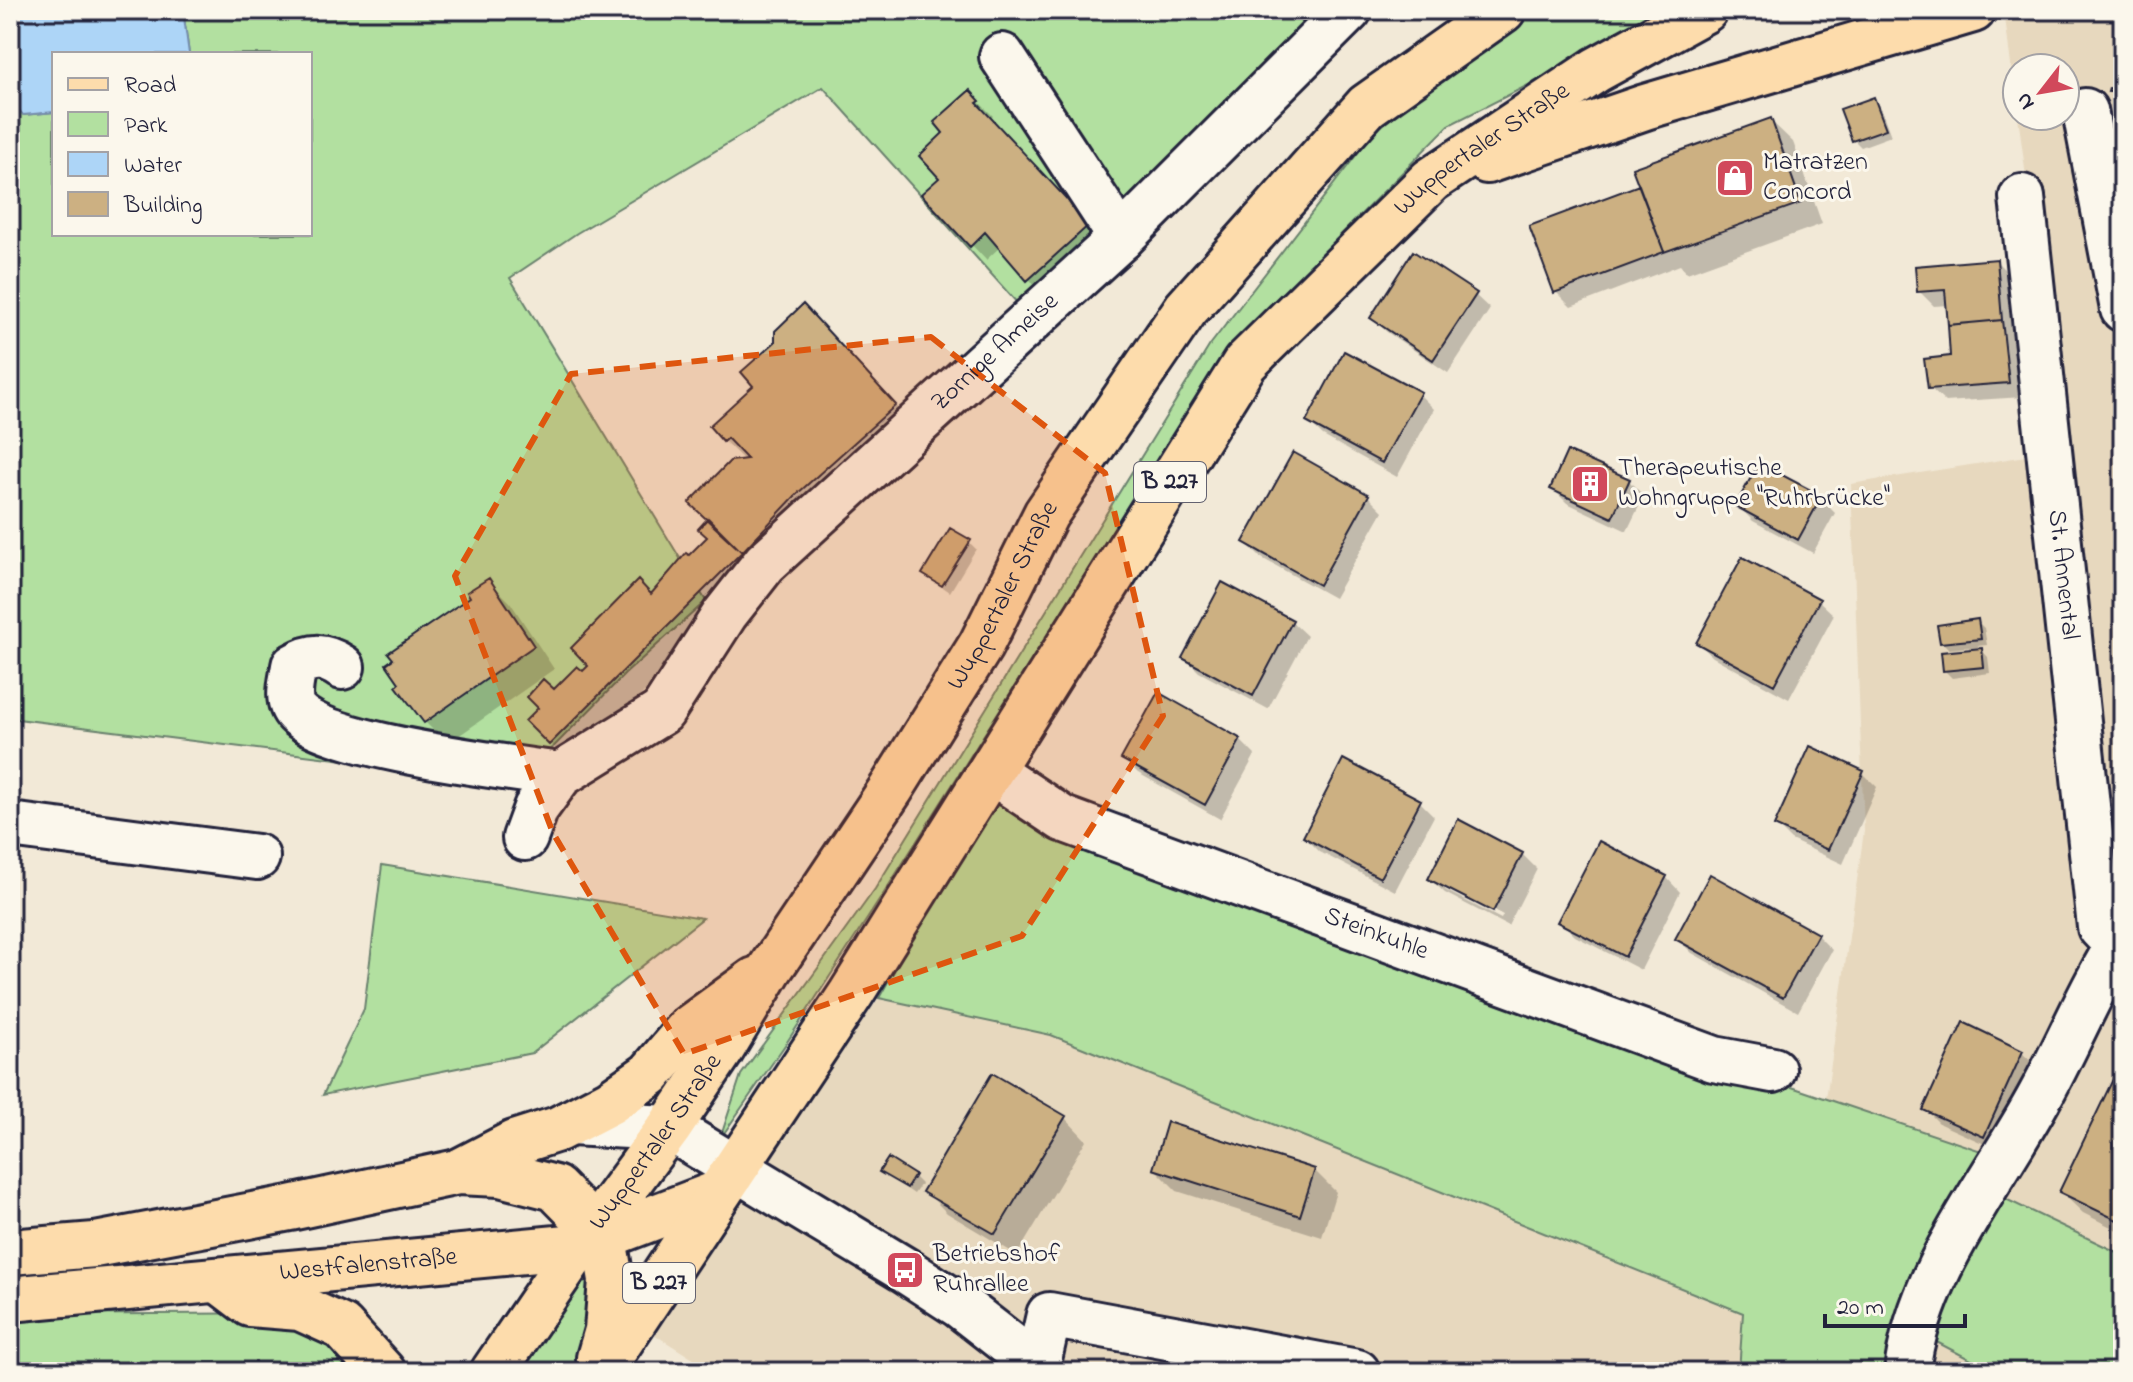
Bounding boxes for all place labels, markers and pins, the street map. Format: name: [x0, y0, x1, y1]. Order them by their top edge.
place label: Matratzen Concord: [1763, 144, 1868, 212]
shop icon: Matratzen Concord: [1714, 157, 1756, 199]
place label: Therapeutische Wohngruppe "Ruhrbrücke": [1618, 450, 1890, 518]
building icon: Therapeutische Wohngruppe "Ruhrbrücke": [1569, 463, 1611, 505]
place label: Betriebshof Ruhrallee: [932, 1236, 1061, 1304]
bus stop icon: Betriebshof Ruhrallee: [884, 1249, 926, 1291]

